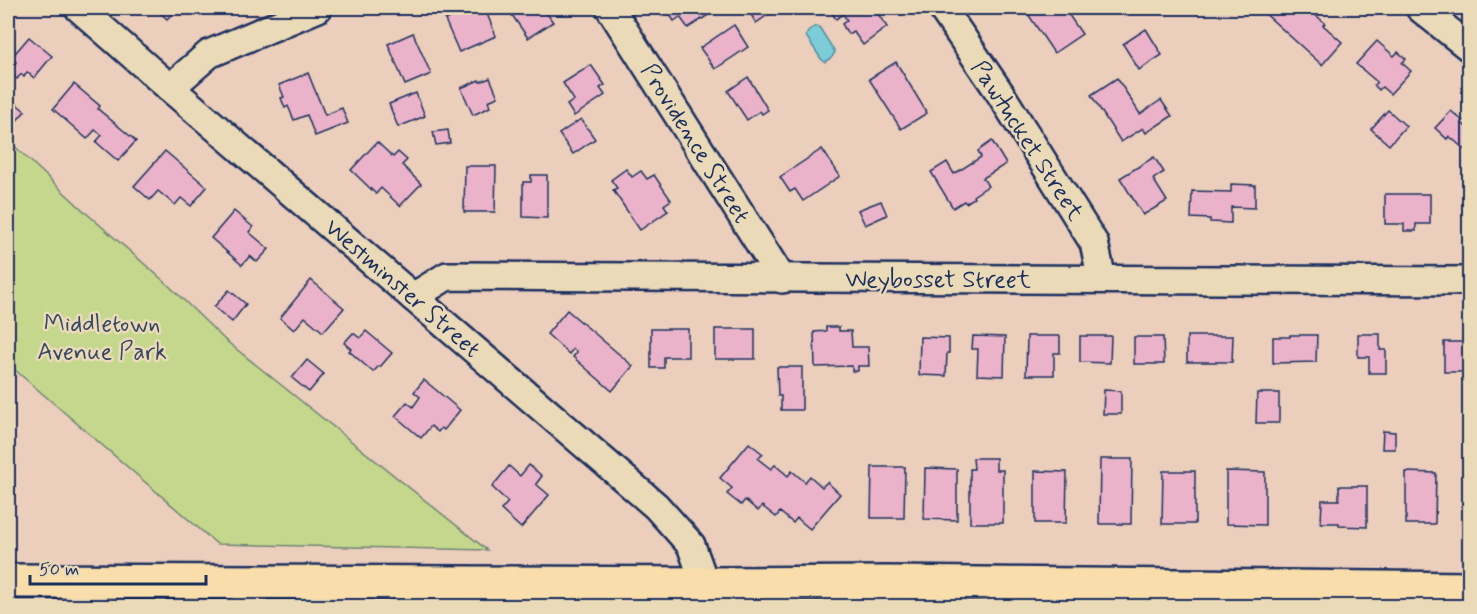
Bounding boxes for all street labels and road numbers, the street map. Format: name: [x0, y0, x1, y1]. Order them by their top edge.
street label: Pawtucket Street: [963, 55, 1090, 227]
street label: Providence Street: [633, 58, 756, 230]
street label: Westminster Street: [318, 213, 486, 365]
street label: Weybosset Street: [845, 265, 1031, 296]

